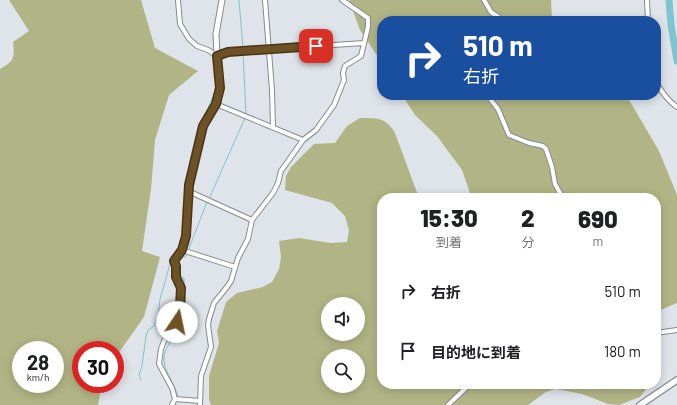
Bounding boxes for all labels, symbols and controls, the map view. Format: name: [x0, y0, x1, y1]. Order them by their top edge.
text: 510 m: [463, 28, 533, 62]
pin: [299, 29, 333, 63]
icon: right: [397, 32, 449, 84]
icon: arrive: [305, 35, 327, 57]
text: 右折: [463, 65, 499, 87]
text: 15:30: [420, 203, 478, 232]
text: 2: [521, 203, 535, 232]
text: 690: [578, 204, 618, 233]
text: m: [592, 233, 603, 249]
text: 到着: [436, 234, 462, 250]
text: 分: [521, 234, 534, 250]
icon: right: [397, 280, 419, 302]
text: 510 m: [605, 282, 641, 300]
text: 右折: [431, 283, 461, 301]
map controls: [321, 297, 365, 393]
button: sound: [321, 297, 365, 341]
position arrow: [156, 301, 198, 343]
icon: arrive: [397, 340, 419, 362]
speed limit sign: 30: [72, 341, 124, 393]
text: 180 m: [604, 342, 641, 360]
text: 目的地に到着: [431, 343, 521, 361]
button: search: [321, 349, 365, 393]
text: 28: [27, 350, 49, 374]
text: km/h: [27, 371, 49, 383]

